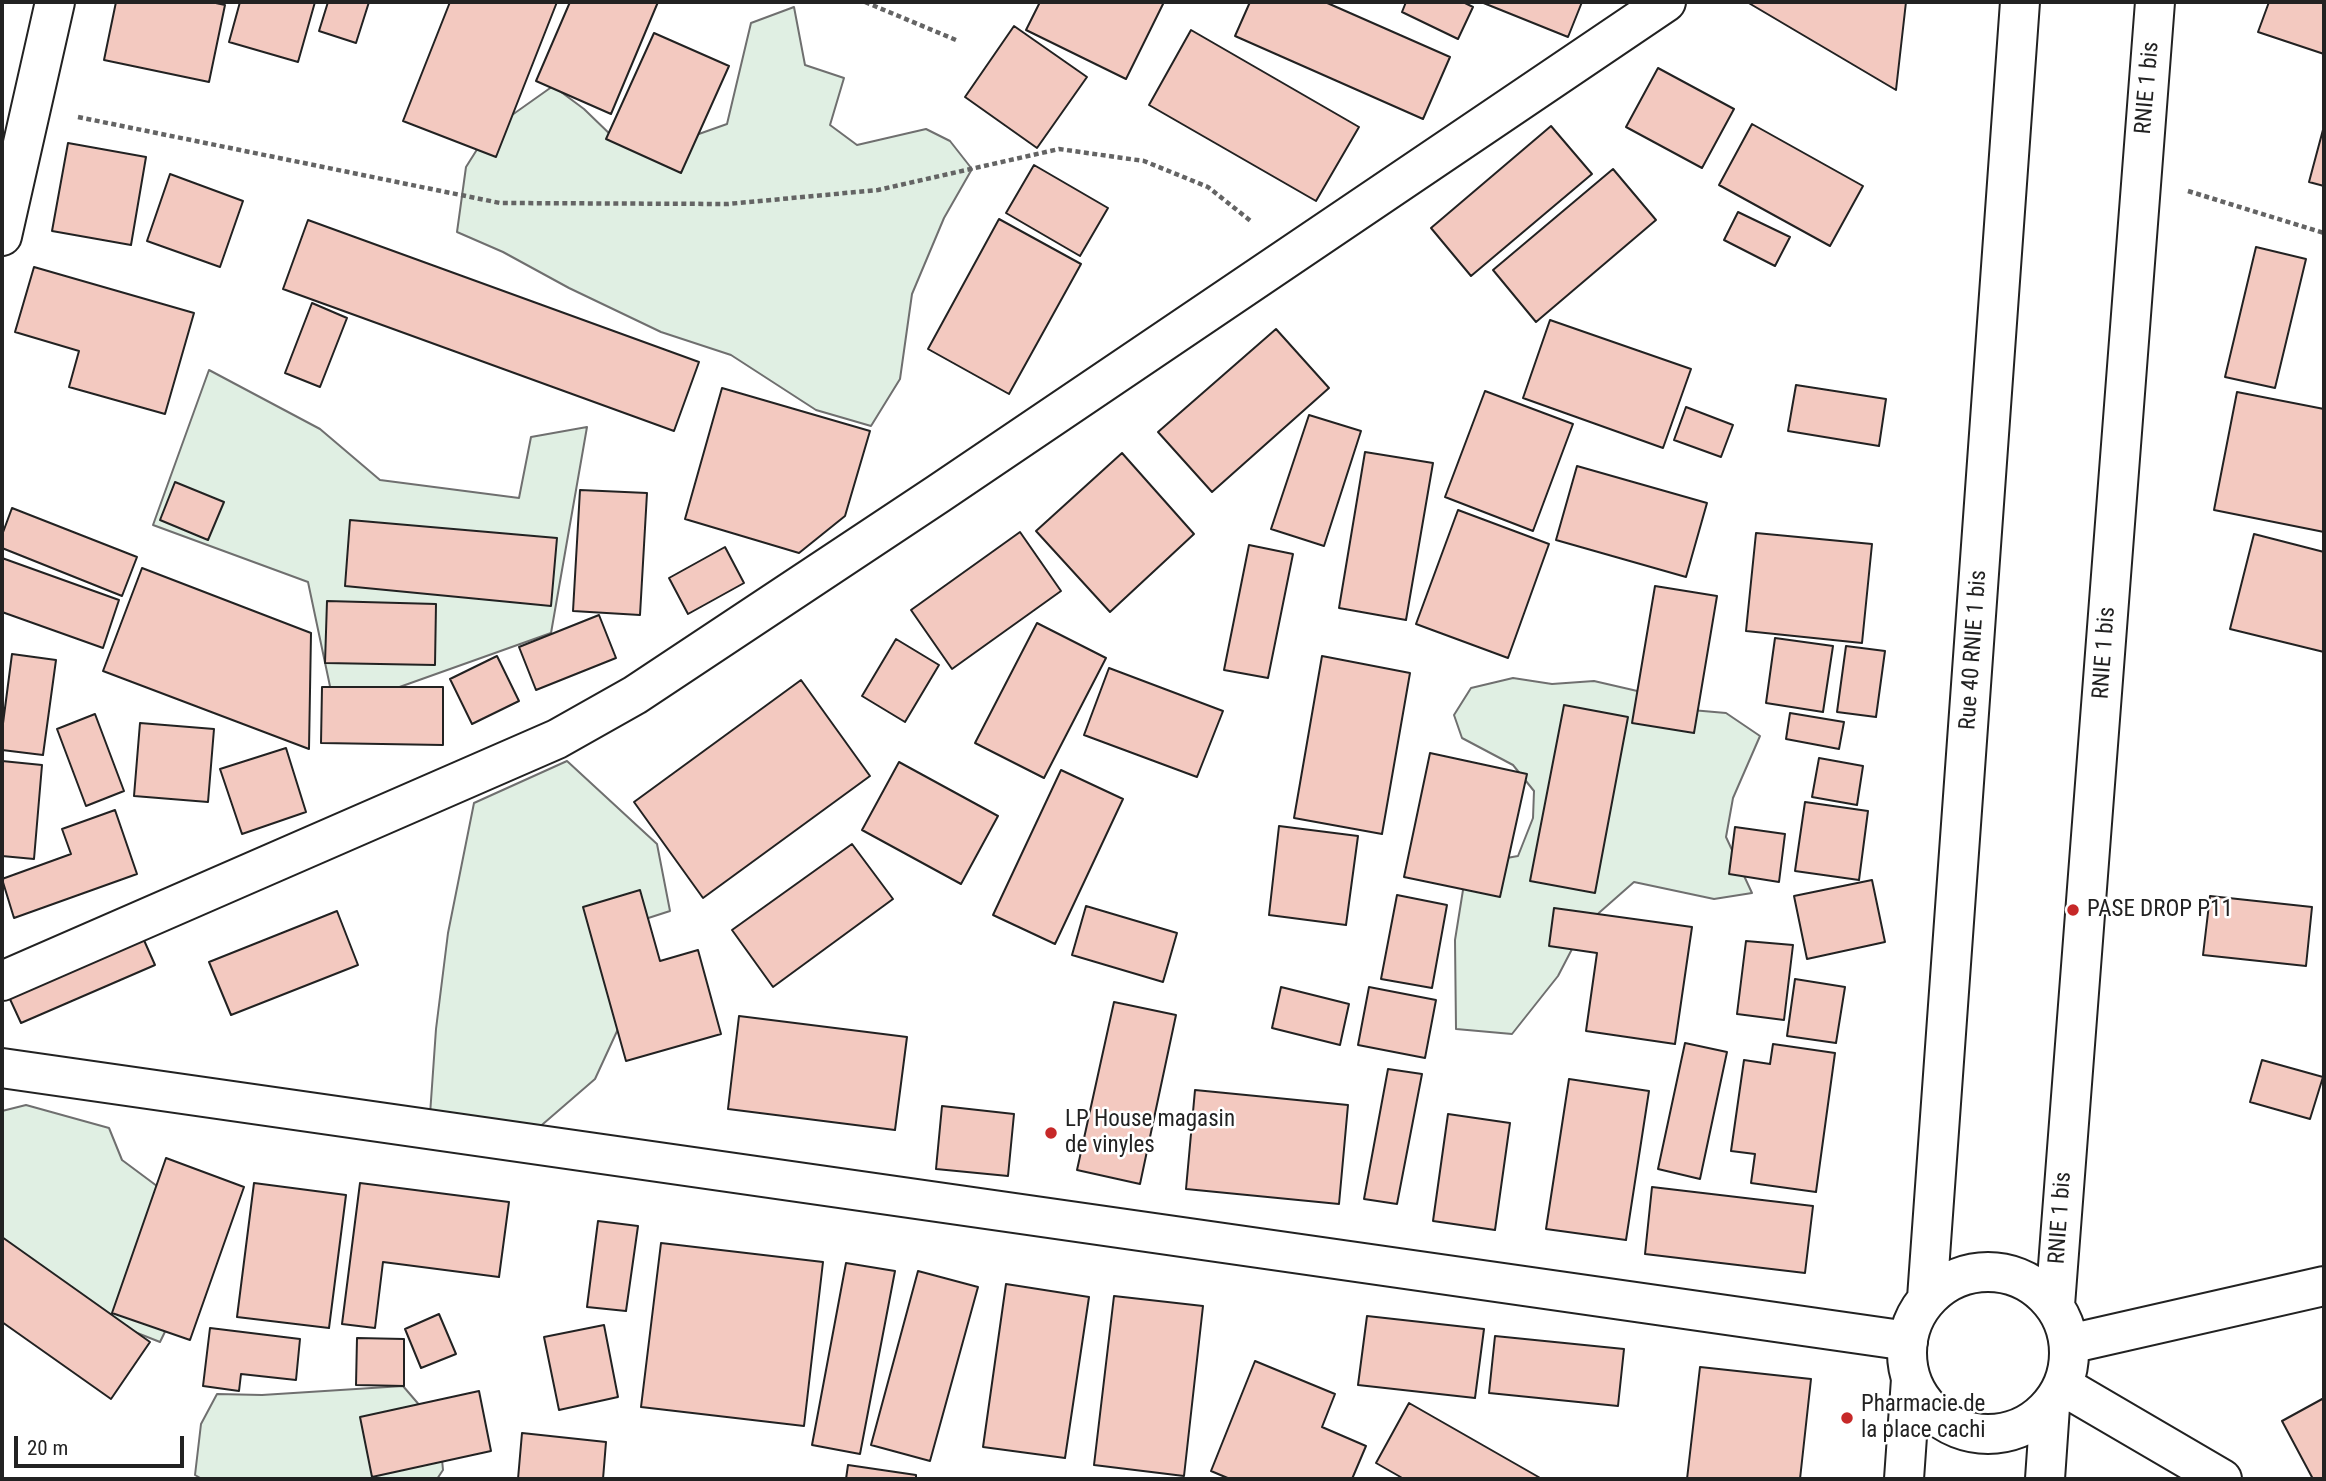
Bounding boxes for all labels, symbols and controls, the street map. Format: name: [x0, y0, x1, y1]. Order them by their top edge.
street label: RNIE 1 bis: [2130, 41, 2166, 135]
street label: Rue 40 RNIE 1 bis: [1955, 569, 1993, 731]
street label: RNIE 1 bis: [2088, 606, 2122, 700]
place label: PASE DROP P11: [2087, 896, 2233, 924]
marker: PASE DROP P11: [2065, 902, 2081, 918]
place label: LP House magasin de vinyles: [1065, 1106, 1235, 1160]
marker: LP House magasin de vinyles: [1043, 1125, 1059, 1141]
street label: RNIE 1 bis: [2044, 1171, 2078, 1265]
place label: Pharmacie de la place cachi: [1861, 1391, 1986, 1445]
marker: Pharmacie de la place cachi: [1839, 1410, 1855, 1426]
scale bar: [18, 1422, 187, 1466]
text: 20 m: [27, 1436, 68, 1460]

